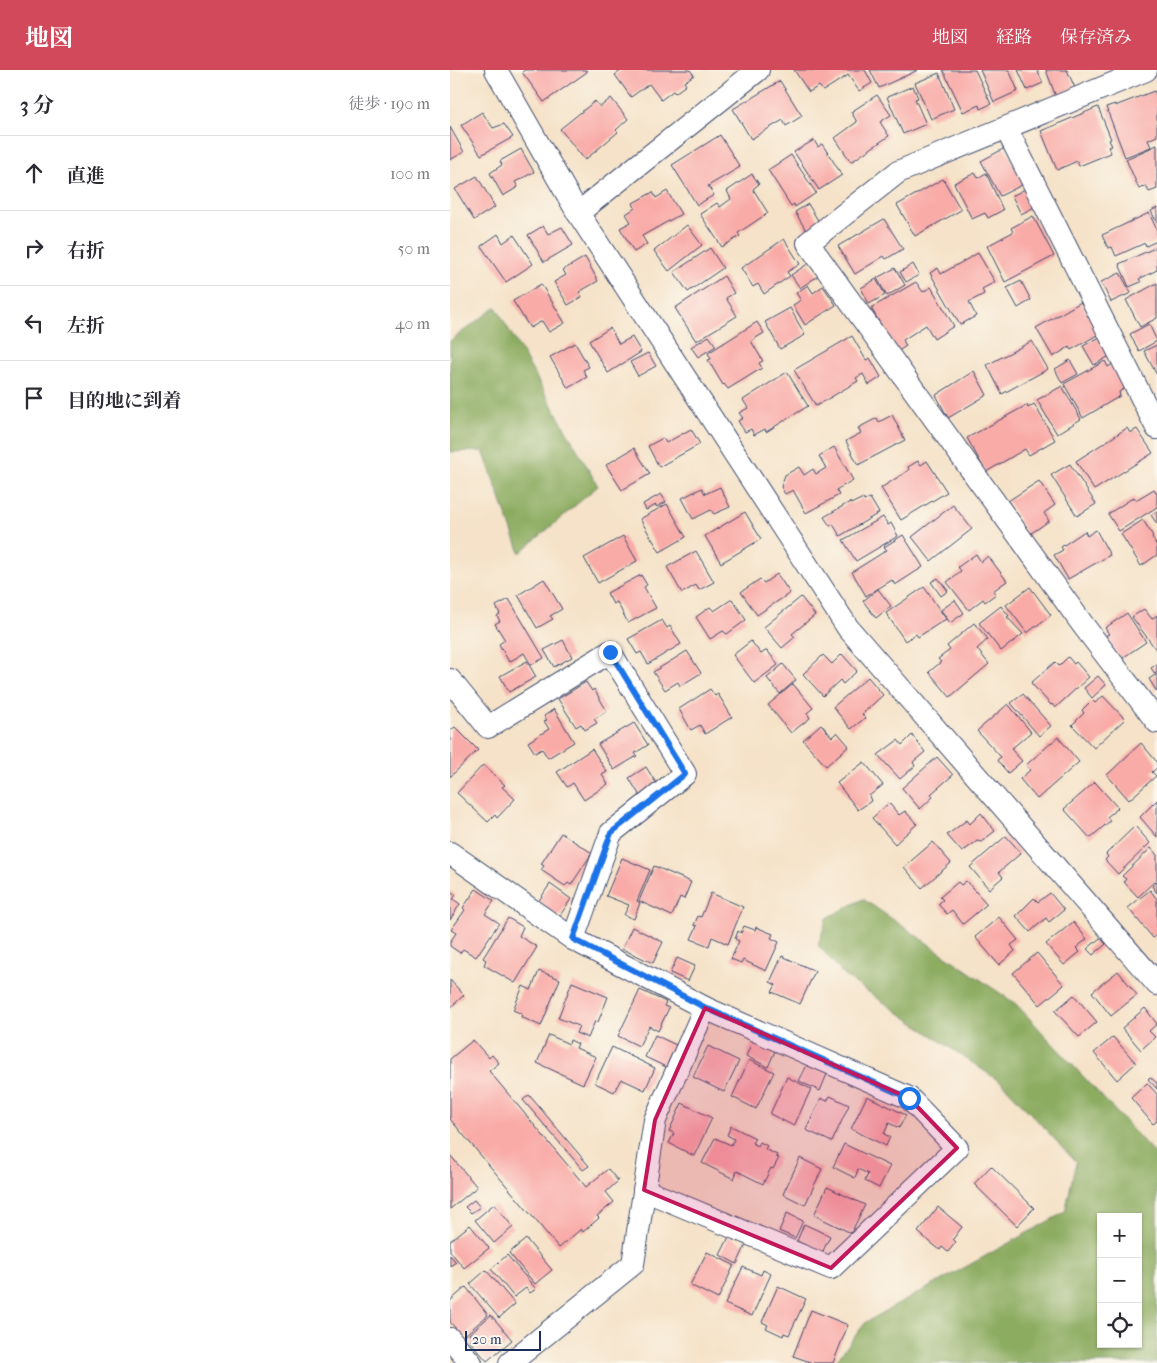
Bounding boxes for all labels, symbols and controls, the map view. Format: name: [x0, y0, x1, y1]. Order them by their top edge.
text: 地図: [25, 24, 73, 52]
text: 地図: [932, 27, 968, 48]
text: 経路: [996, 27, 1032, 48]
text: 保存済み: [1060, 27, 1132, 48]
text: 3 分: [20, 93, 54, 117]
text: 徒歩 · 190 m: [348, 94, 430, 113]
icon: ahead: [20, 159, 48, 187]
text: 100 m: [390, 164, 430, 183]
text: 直進: [67, 165, 105, 187]
icon: right: [20, 234, 48, 262]
text: 50 m: [398, 239, 430, 258]
text: 右折: [67, 240, 105, 262]
icon: left: [20, 309, 48, 337]
text: 40 m: [395, 314, 430, 333]
text: 左折: [67, 315, 105, 337]
icon: arrive: [20, 384, 48, 412]
text: 目的地に到着: [67, 390, 181, 412]
route end: [599, 641, 622, 664]
route start: [898, 1087, 921, 1110]
map controls: [1097, 1213, 1142, 1348]
button: +: [1097, 1213, 1142, 1258]
button: −: [1097, 1258, 1142, 1303]
button: locate: [1097, 1303, 1142, 1348]
scale bar: [465, 1328, 541, 1351]
text: 20 m: [472, 1331, 502, 1348]

